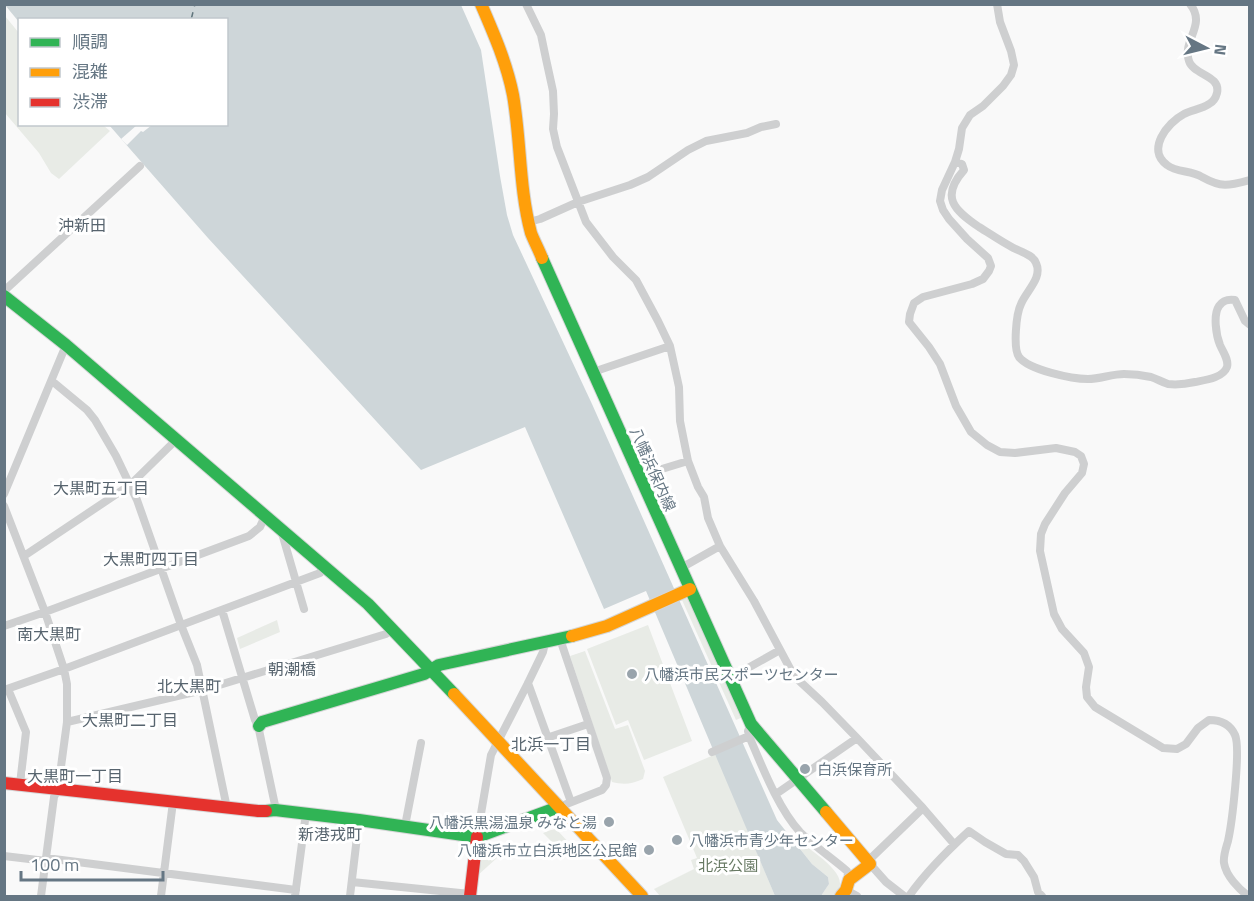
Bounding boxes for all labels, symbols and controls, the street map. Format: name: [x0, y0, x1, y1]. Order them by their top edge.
legend: [18, 18, 228, 126]
north arrow: [1176, 18, 1236, 78]
text: 順調: [72, 28, 108, 55]
text: N: [1208, 43, 1233, 57]
text: 混雑: [72, 58, 108, 85]
text: 渋滞: [72, 88, 108, 115]
district label: 沖新田: [58, 213, 106, 237]
street label: 八幡浜保内線: [624, 423, 682, 515]
district label: 大黒町五丁目: [53, 476, 149, 500]
district label: 大黒町四丁目: [103, 547, 199, 571]
district label: 南大黒町: [17, 622, 81, 646]
district label: 朝潮橋: [268, 657, 316, 681]
place label: 八幡浜市民スポーツセンター: [644, 663, 839, 686]
marker: 八幡浜市民スポーツセンター: [625, 667, 639, 681]
district label: 北大黒町: [157, 674, 221, 698]
district label: 大黒町二丁目: [82, 708, 178, 732]
district label: 北浜一丁目: [511, 732, 591, 756]
place label: 白浜保育所: [817, 758, 892, 781]
marker: 白浜保育所: [798, 762, 812, 776]
district label: 大黒町一丁目: [27, 764, 123, 788]
place label: 八幡浜黒湯温泉 みなと湯: [429, 811, 597, 834]
marker: 八幡浜黒湯温泉 みなと湯: [602, 815, 616, 829]
district label: 新港戎町: [298, 822, 362, 846]
place label: 八幡浜市青少年センター: [689, 829, 854, 852]
marker: 八幡浜市青少年センター: [670, 833, 684, 847]
place label: 八幡浜市立白浜地区公民館: [457, 839, 637, 862]
marker: 八幡浜市立白浜地区公民館: [642, 843, 656, 857]
scale bar: [21, 844, 164, 882]
text: 100 m: [30, 851, 79, 878]
park label: 北浜公園: [698, 854, 758, 877]

